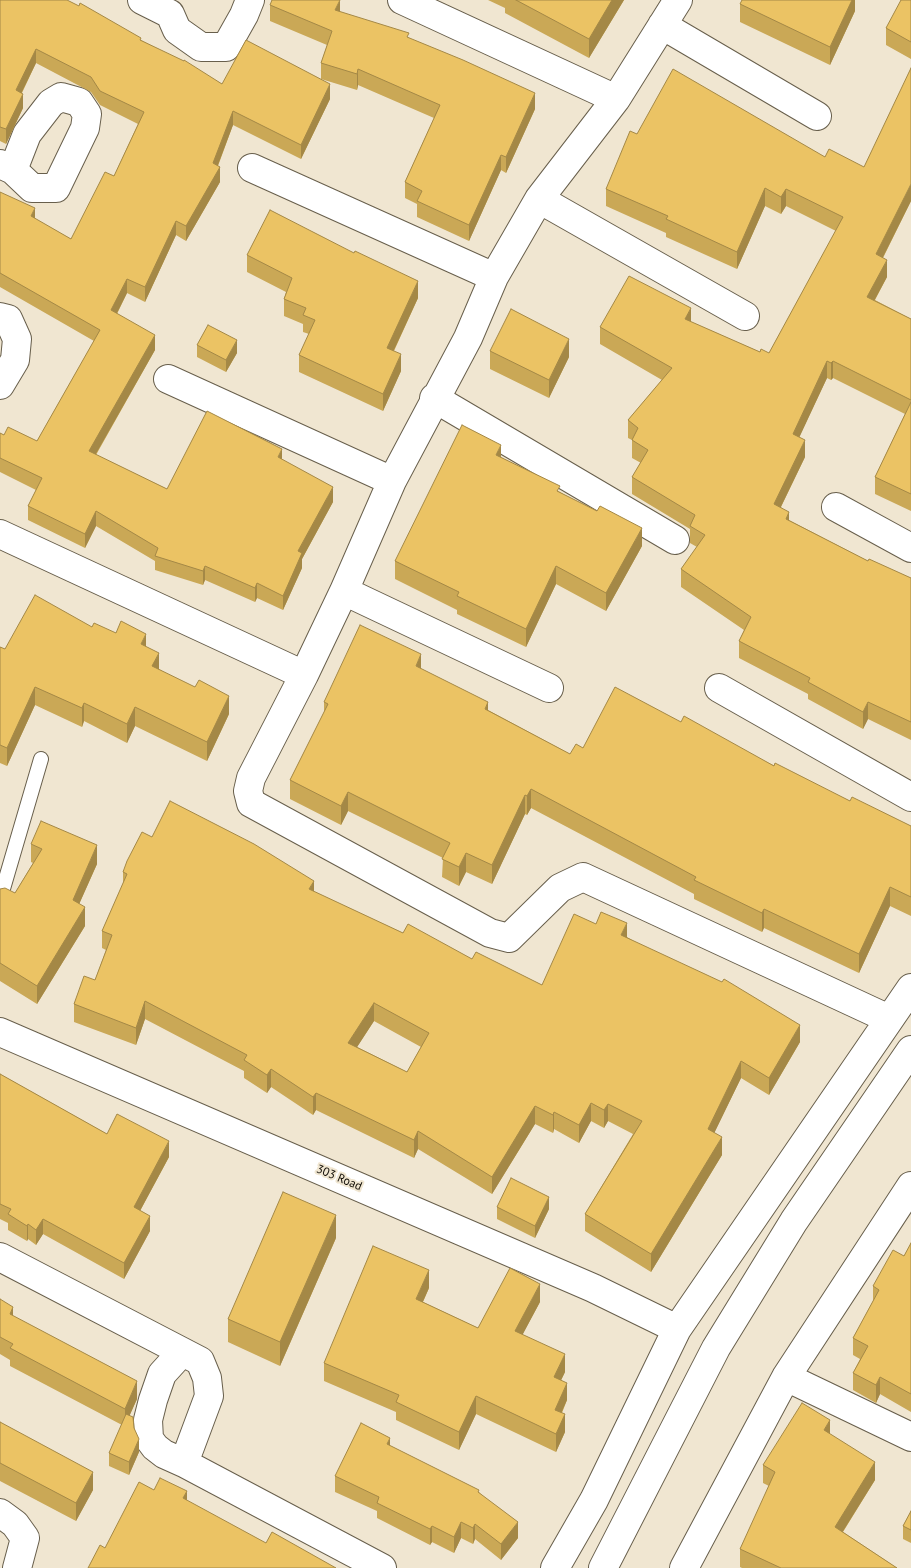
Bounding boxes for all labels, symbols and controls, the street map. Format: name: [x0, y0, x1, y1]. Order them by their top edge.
street label: 303 Road: [314, 1162, 364, 1194]

